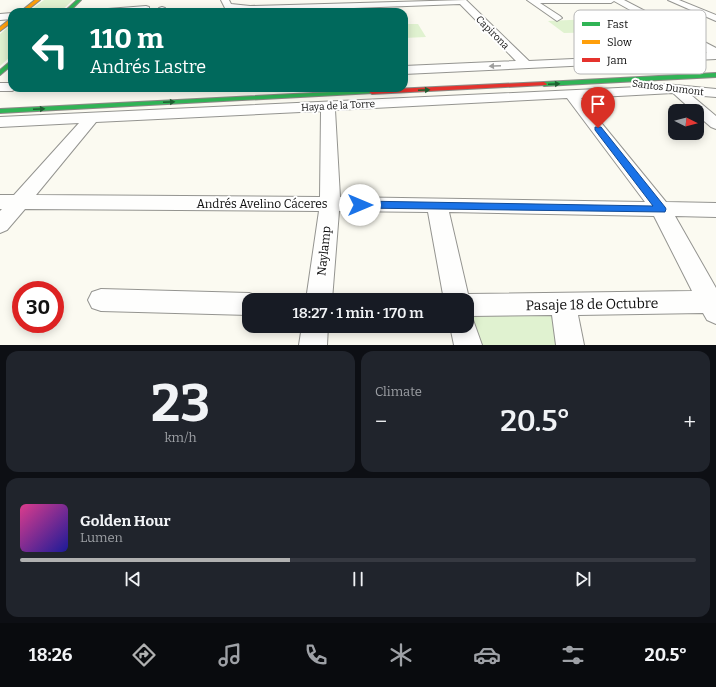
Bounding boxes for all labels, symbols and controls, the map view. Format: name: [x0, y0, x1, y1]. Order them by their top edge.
legend: [574, 10, 706, 74]
street label: Capirona: [473, 13, 512, 52]
text: Fast: [607, 18, 628, 31]
text: 110 m: [90, 22, 164, 55]
icon: left: [24, 24, 76, 76]
text: Slow: [607, 36, 632, 49]
text: Jam: [606, 54, 627, 67]
text: Andrés Lastre: [90, 56, 206, 78]
one-way arrow: [489, 62, 501, 69]
street label: Santos Dumont: [631, 78, 705, 98]
one-way arrow: [548, 80, 560, 87]
one-way arrow: [418, 86, 430, 93]
pin: [581, 87, 615, 128]
icon: arrive: [587, 93, 609, 115]
street label: Haya de la Torre: [301, 98, 375, 114]
one-way arrow: [163, 99, 175, 106]
north arrow: [668, 104, 704, 140]
map controls: [668, 104, 704, 140]
one-way arrow: [33, 105, 45, 112]
position arrow: [339, 184, 381, 226]
street label: Andrés Avelino Cáceres: [196, 197, 328, 211]
street label: Naylamp: [314, 225, 334, 277]
speed limit sign: 30: [12, 281, 64, 333]
street label: Pasaje 18 de Octubre: [526, 295, 658, 314]
text: 18:27 · 1 min · 170 m: [292, 304, 424, 322]
text: 23: [151, 372, 210, 435]
text: Climate: [375, 384, 422, 399]
text: 20.5°: [500, 403, 570, 439]
text: −: [375, 408, 387, 435]
text: +: [683, 408, 696, 435]
text: km/h: [164, 430, 197, 445]
text: Golden Hour: [80, 512, 171, 530]
text: Lumen: [80, 530, 123, 545]
icon: previous: [122, 568, 144, 590]
icon: pause: [347, 568, 369, 590]
icon: next: [572, 568, 594, 590]
icon: directions: [130, 641, 158, 669]
icon: music: [216, 641, 244, 669]
icon: phone: [302, 641, 330, 669]
icon: climate: [387, 641, 415, 669]
icon: car: [473, 641, 501, 669]
icon: filters: [559, 641, 587, 669]
text: 18:26: [29, 644, 72, 666]
text: 20.5°: [645, 644, 687, 666]

